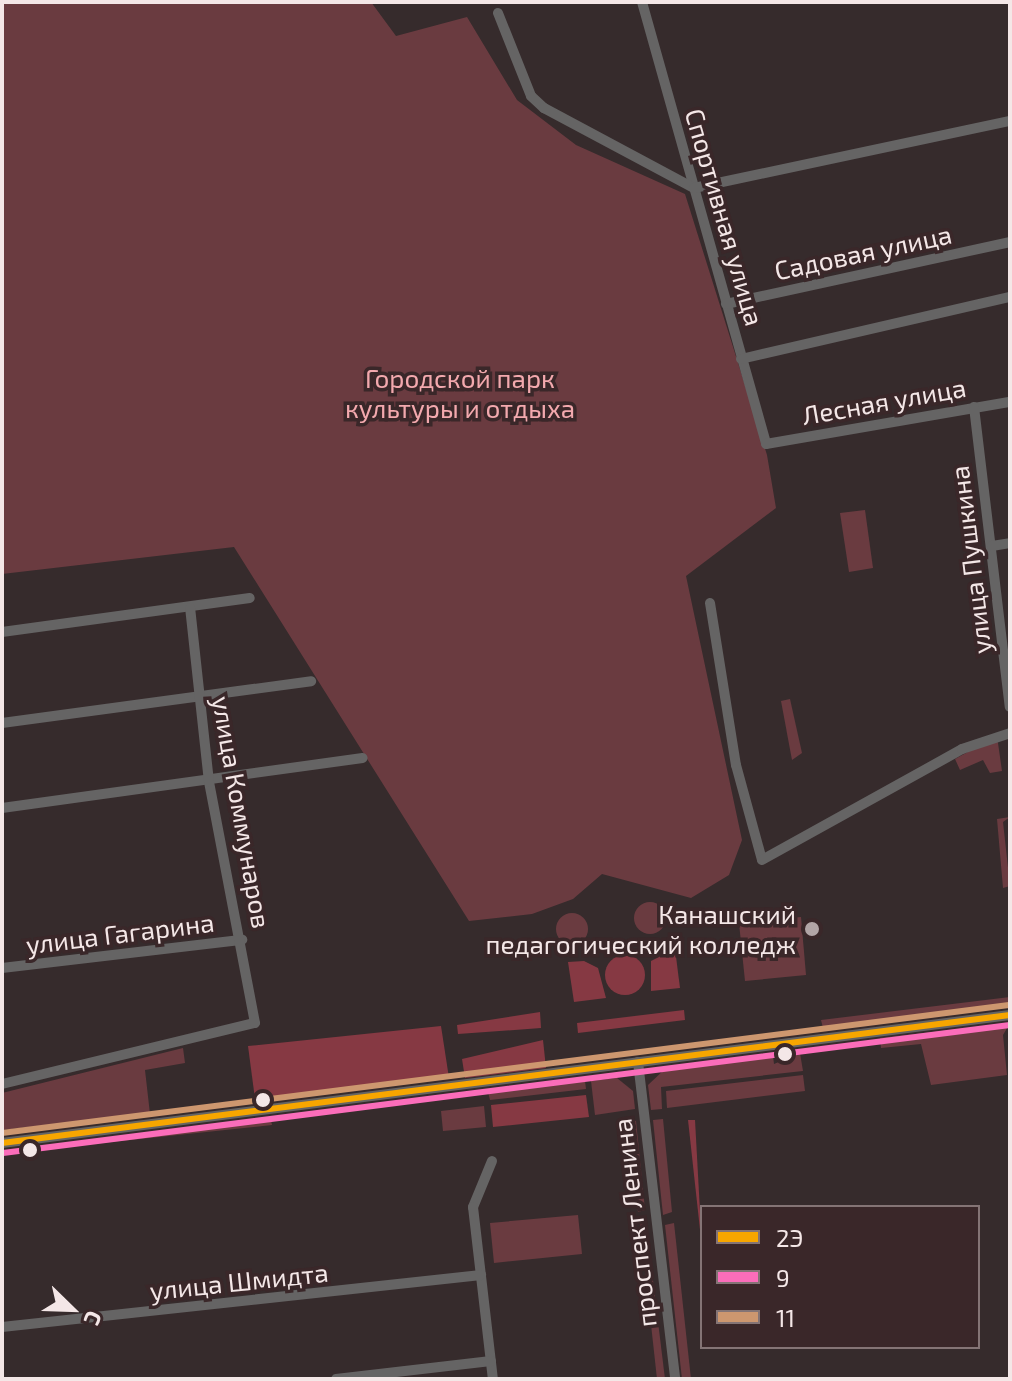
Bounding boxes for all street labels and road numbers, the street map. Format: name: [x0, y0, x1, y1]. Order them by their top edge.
street label: Спортивная улица: [679, 105, 771, 329]
street label: Садовая улица: [771, 218, 955, 286]
street label: Лесная улица: [800, 371, 968, 431]
street label: улица Пушкина: [943, 464, 997, 656]
street label: улица Коммунаров: [206, 693, 278, 931]
street label: улица Гагарина: [24, 906, 216, 960]
street label: проспект Ленина: [606, 1117, 662, 1329]
street label: улица Шмидта: [148, 1256, 330, 1306]

